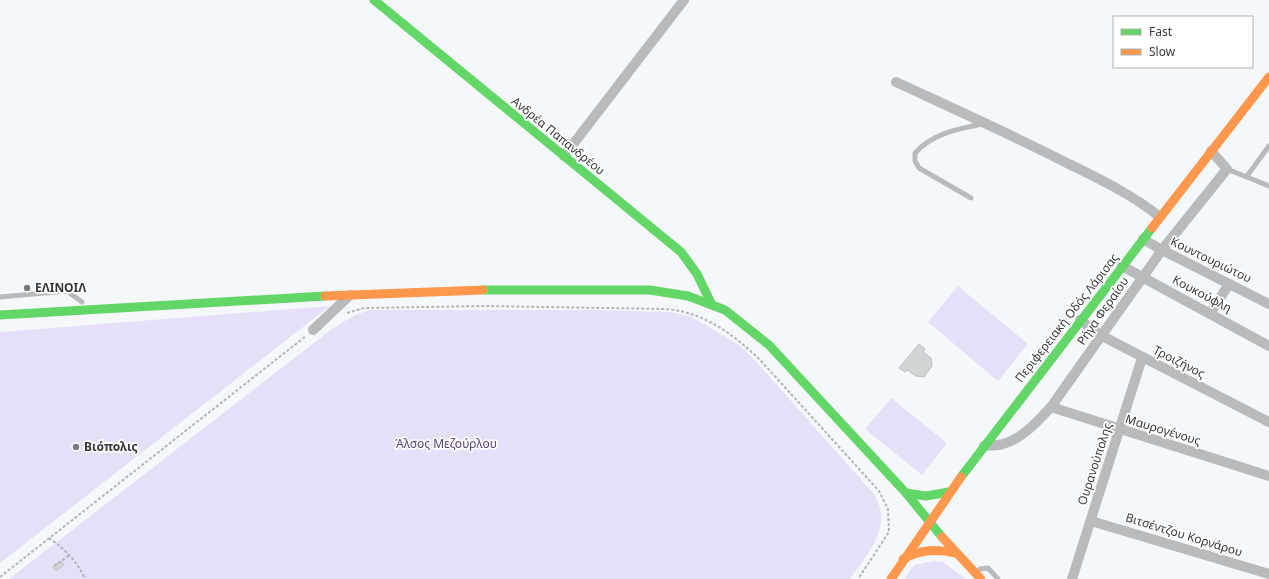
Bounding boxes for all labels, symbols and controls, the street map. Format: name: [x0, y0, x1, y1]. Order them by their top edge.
legend: [1113, 16, 1253, 68]
text: Fast: [1149, 23, 1173, 40]
text: Slow: [1149, 43, 1176, 60]
street label: Ανδρέα Παπανδρέου: [508, 93, 609, 179]
street label: Κουντουριώτου: [1168, 233, 1255, 287]
street label: Περιφερειακή Οδός Λάρισας: [1011, 250, 1122, 386]
street label: Κουκούφλη: [1170, 271, 1235, 316]
street label: Ρήγα Φεραίου: [1073, 273, 1132, 348]
place label: ΕΛΙΝΟΙΛ: [35, 279, 87, 296]
marker: ΕΛΙΝΟΙΛ: [22, 283, 32, 293]
street label: Τρoιζήνος: [1150, 341, 1208, 382]
street label: Μαυρογένους: [1123, 410, 1203, 449]
street label: Ουρανούπολης: [1073, 420, 1116, 507]
park label: Άλσος Μεζούρλου: [395, 435, 497, 452]
place label: Βιόπολις: [84, 438, 138, 455]
marker: Βιόπολις: [71, 442, 81, 452]
street label: Βιτσέντζου Κορνάρου: [1124, 509, 1245, 560]

